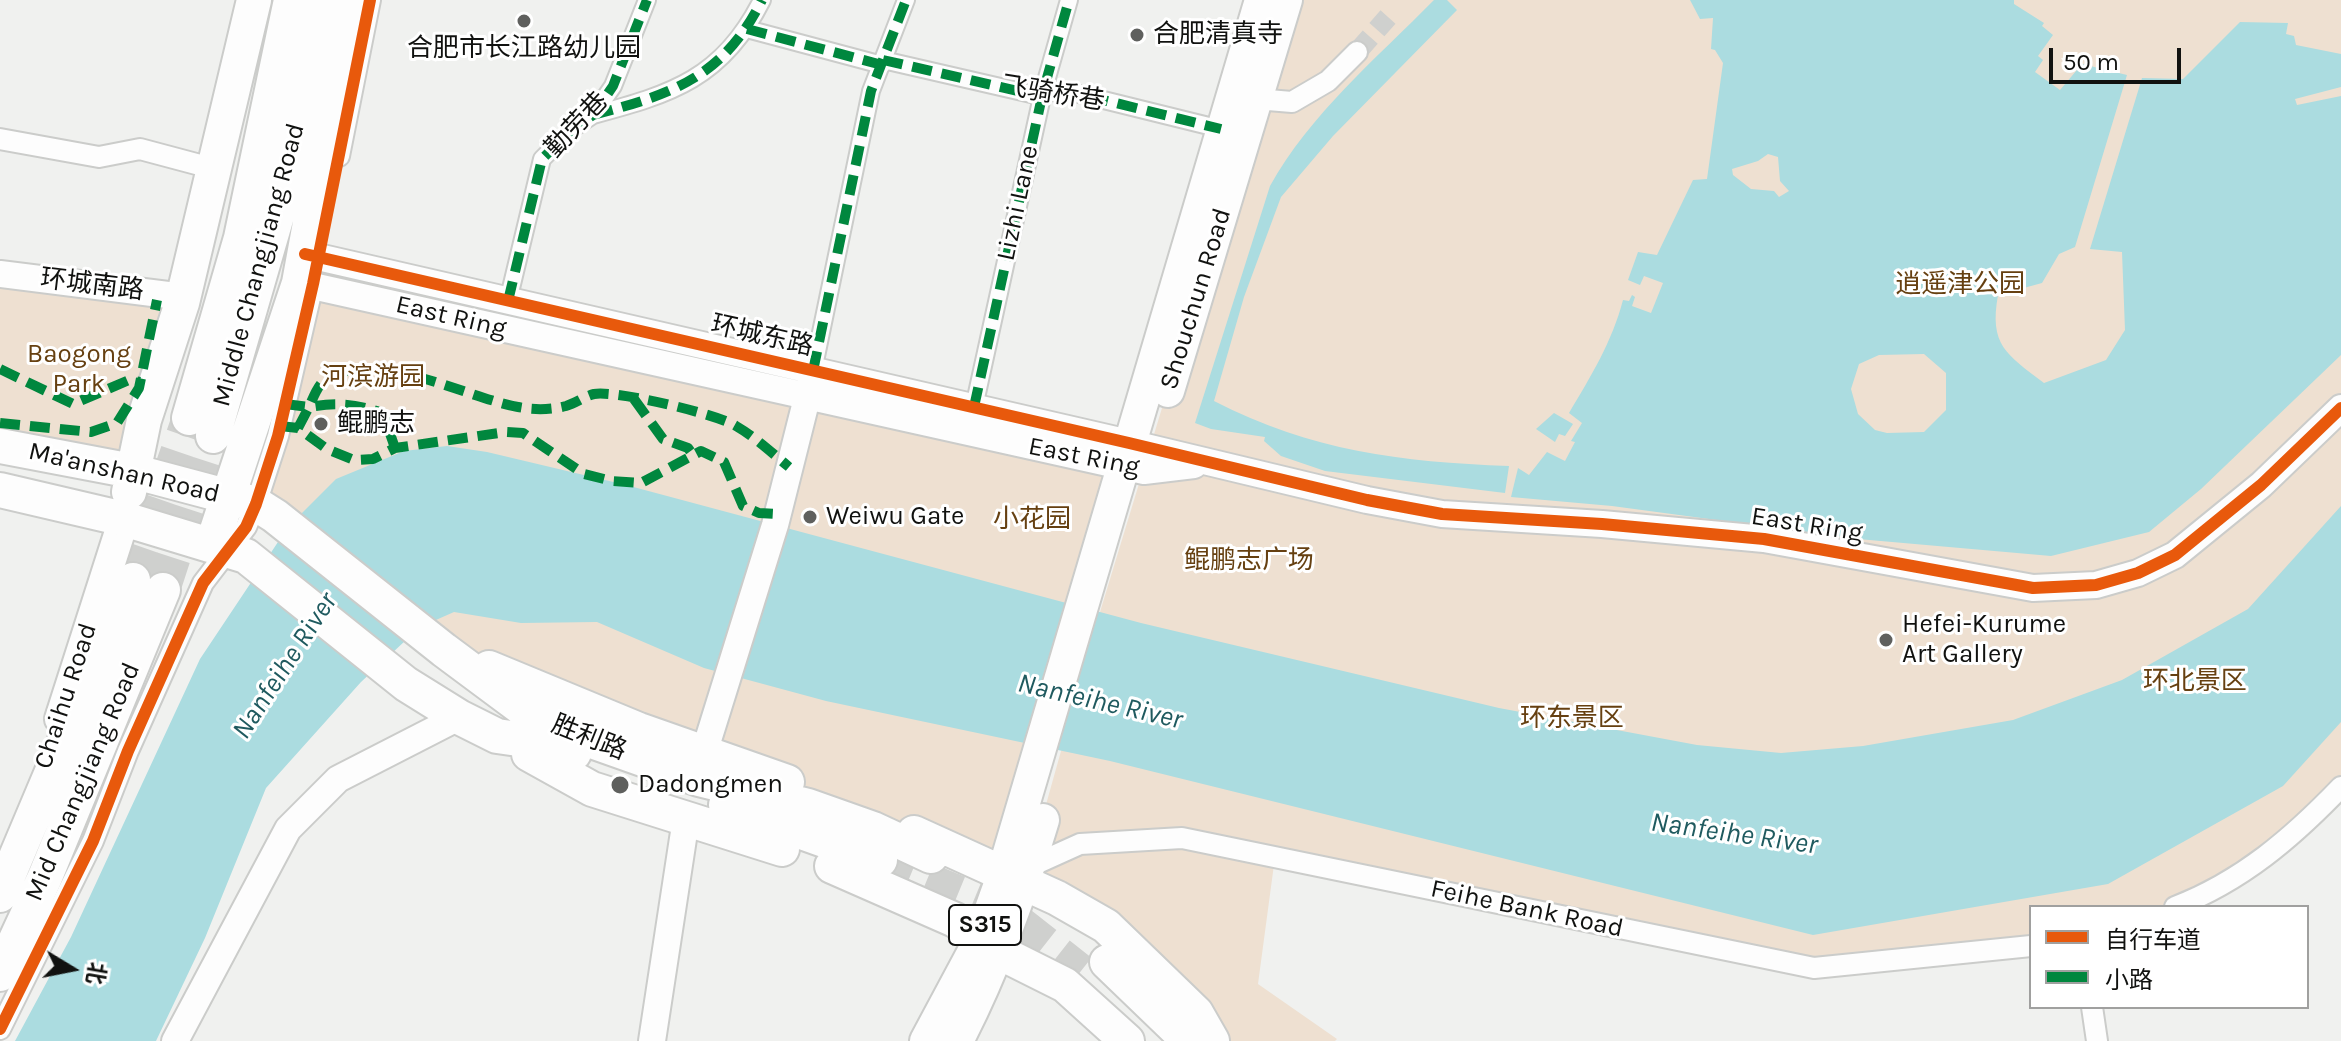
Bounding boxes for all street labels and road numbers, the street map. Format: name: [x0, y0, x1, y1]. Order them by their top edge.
street label: 飞骑桥巷: [999, 70, 1107, 118]
street label: 勤劳巷: [539, 86, 615, 164]
street label: Middle Changjiang Road: [206, 120, 312, 410]
street label: Lizhi Lane: [991, 142, 1045, 264]
street label: Shouchun Road: [1154, 205, 1238, 393]
street label: 环城南路: [38, 263, 146, 307]
street label: East Ring: [393, 289, 509, 345]
street label: 环城东路: [708, 309, 816, 363]
street label: East Ring: [1026, 431, 1142, 483]
street label: Ma'anshan Road: [25, 436, 223, 510]
street label: East Ring: [1749, 501, 1865, 549]
street label: Chaihu Road: [28, 619, 104, 773]
street label: Mid Changjiang Road: [19, 658, 147, 906]
street label: 胜利路: [547, 709, 631, 767]
street label: Feihe Bank Road: [1428, 873, 1626, 945]
road number: S315: [949, 905, 1021, 945]

